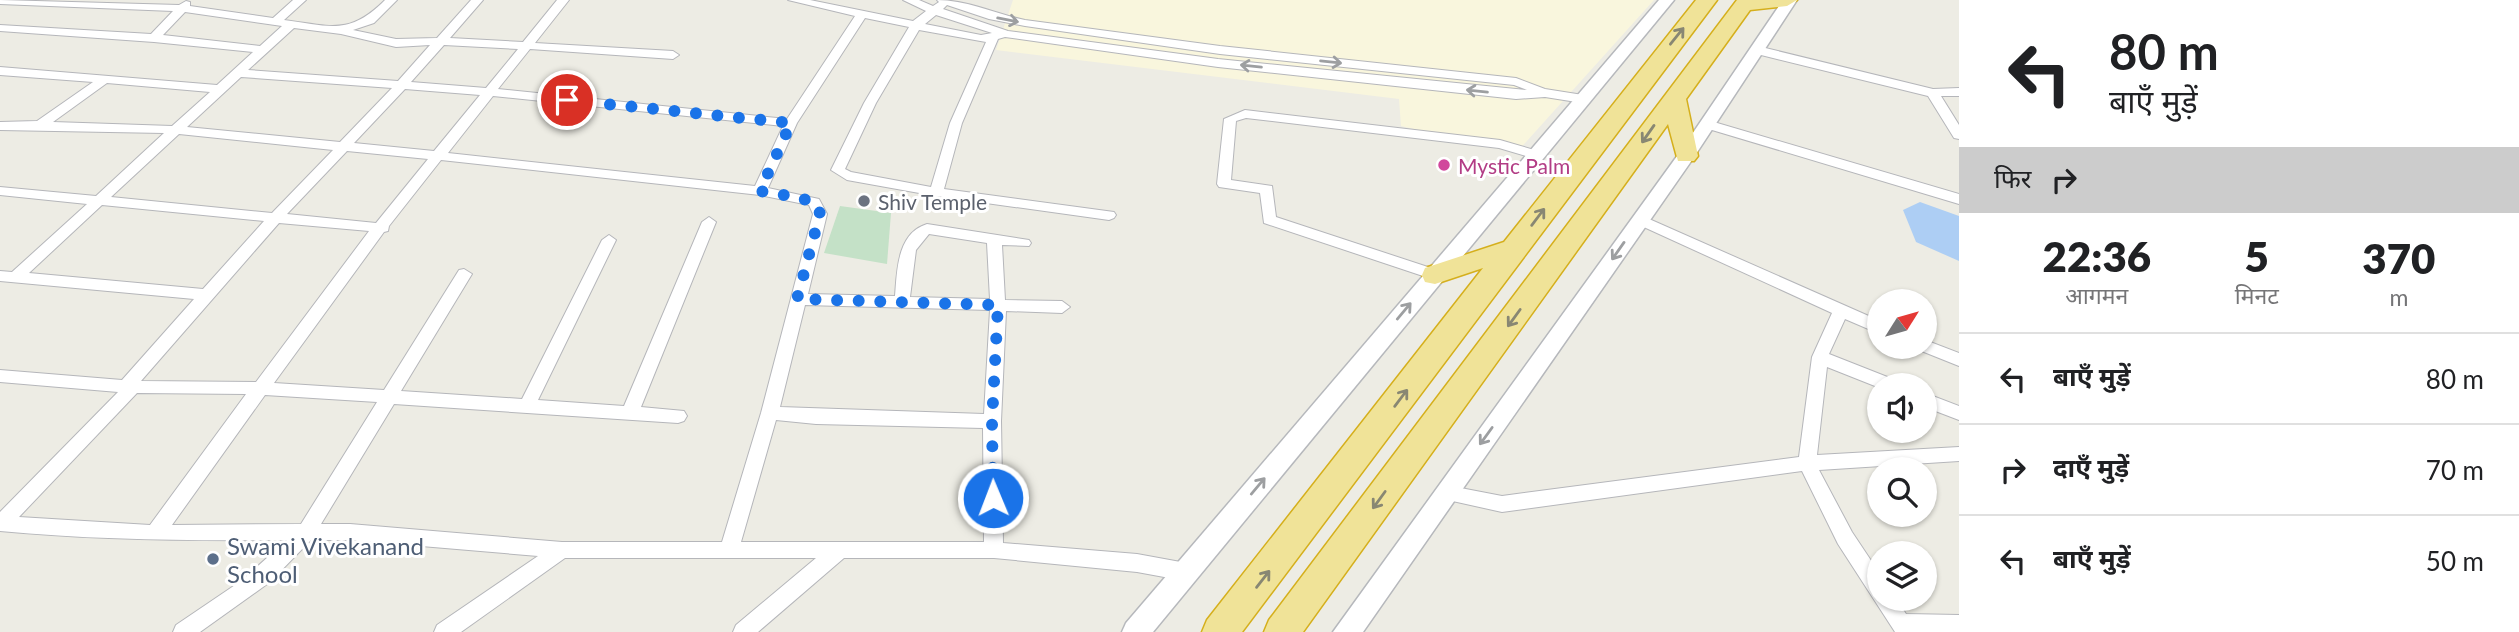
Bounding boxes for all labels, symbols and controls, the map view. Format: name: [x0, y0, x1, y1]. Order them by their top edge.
one-way arrow: [996, 14, 1019, 27]
text: 80 m: [2109, 22, 2219, 80]
one-way arrow: [1669, 28, 1684, 46]
icon: left: [1994, 28, 2085, 119]
one-way arrow: [1319, 55, 1342, 68]
one-way arrow: [1241, 60, 1263, 73]
pin: [537, 70, 597, 130]
icon: arrive: [548, 81, 586, 119]
text: बाएँ मुड़ें: [2109, 81, 2198, 120]
one-way arrow: [1467, 85, 1489, 98]
one-way arrow: [1641, 124, 1655, 143]
place label: Mystic Palm: [1458, 153, 1570, 178]
marker: Mystic Palm: [1436, 157, 1452, 173]
icon: right: [2045, 161, 2083, 199]
text: फिर: [1994, 162, 2031, 194]
place label: Shiv Temple: [878, 189, 987, 214]
marker: Shiv Temple: [856, 193, 872, 209]
one-way arrow: [1531, 208, 1546, 227]
text: 22:36: [2043, 231, 2151, 281]
text: 5: [2245, 231, 2269, 281]
text: 370: [2362, 233, 2435, 283]
one-way arrow: [1611, 241, 1625, 260]
text: आगमन: [2065, 281, 2128, 309]
text: मिनट: [2235, 281, 2279, 309]
text: m: [2389, 283, 2408, 311]
north arrow: [1867, 289, 1937, 359]
map controls: [1867, 289, 1937, 611]
one-way arrow: [1396, 303, 1412, 321]
one-way arrow: [1507, 308, 1522, 327]
icon: left: [1994, 360, 2032, 398]
text: बाएँ मुड़ें: [2053, 360, 2131, 392]
text: 80 m: [2426, 363, 2484, 395]
button: sound: [1867, 373, 1937, 443]
one-way arrow: [1393, 389, 1408, 407]
one-way arrow: [1478, 426, 1493, 445]
icon: right: [1994, 451, 2032, 489]
text: दाएँ मुड़ें: [2053, 451, 2129, 483]
text: 70 m: [2426, 454, 2484, 486]
button: search: [1867, 457, 1937, 527]
position arrow: [956, 461, 1030, 535]
one-way arrow: [1250, 477, 1266, 495]
one-way arrow: [1372, 491, 1387, 510]
place label: Swami Vivekanand School: [227, 531, 424, 588]
button: layers: [1867, 541, 1937, 611]
icon: left: [1994, 542, 2032, 580]
text: बाएँ मुड़ें: [2053, 542, 2131, 574]
text: 50 m: [2426, 545, 2484, 577]
marker: Swami Vivekanand School: [205, 551, 221, 567]
one-way arrow: [1255, 570, 1270, 588]

